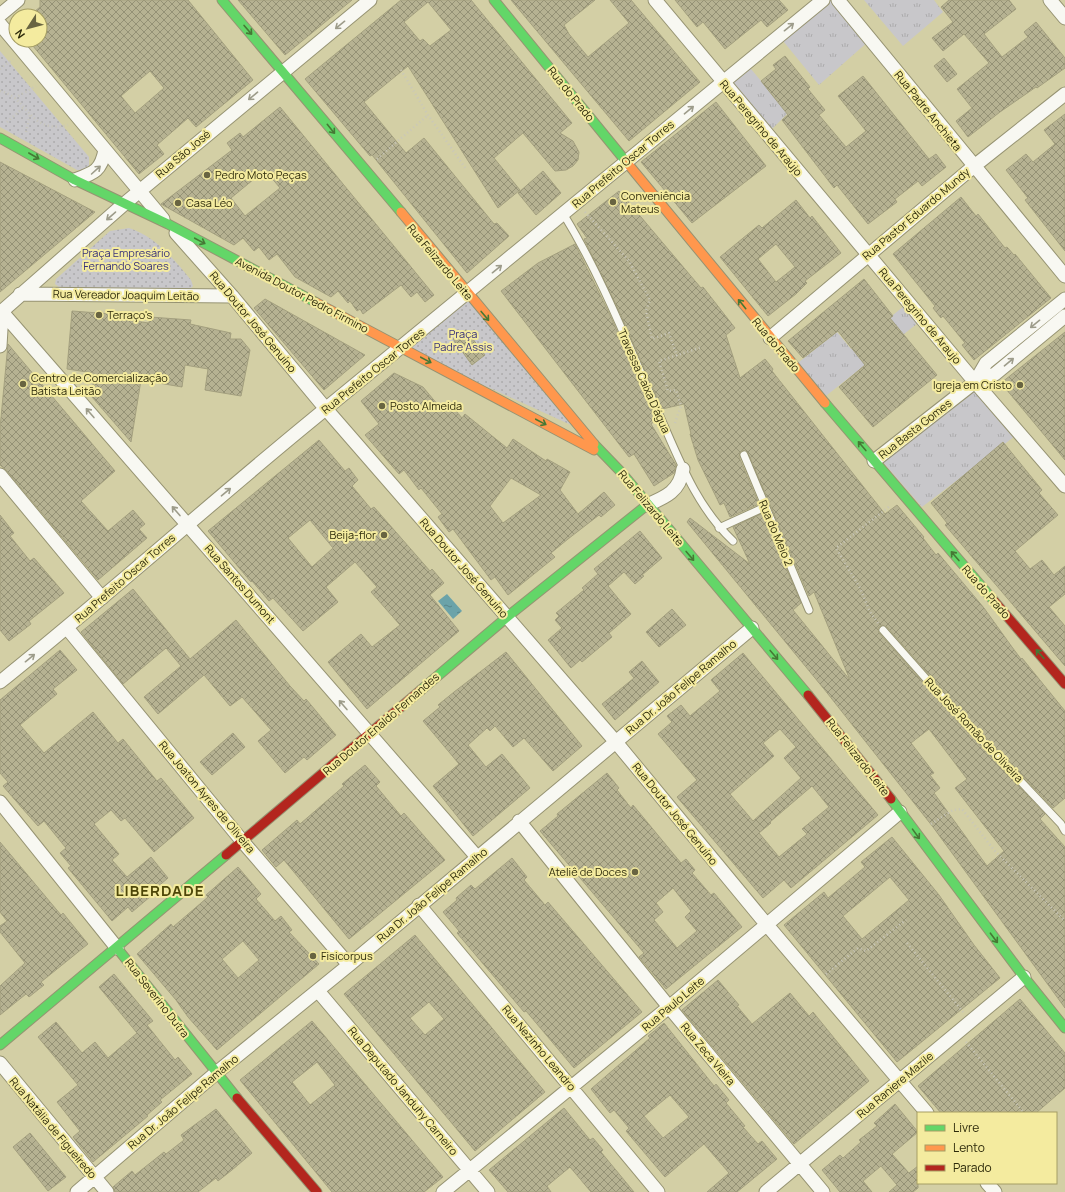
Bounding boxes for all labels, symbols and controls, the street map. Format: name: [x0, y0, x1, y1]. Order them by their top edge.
north arrow: [8, 8, 48, 48]
one-way arrow: [334, 20, 345, 29]
one-way arrow: [784, 23, 795, 32]
one-way arrow: [243, 24, 252, 35]
text: N: [11, 26, 28, 42]
street label: Rua do Prado: [545, 63, 598, 125]
street label: Rua Padre Anchieta: [891, 68, 965, 154]
street label: Rua Peregrino de Araújo: [717, 76, 806, 179]
one-way arrow: [248, 91, 259, 100]
one-way arrow: [683, 106, 694, 115]
street label: Rua Prefeito Oscar Torres: [569, 116, 677, 211]
one-way arrow: [327, 124, 336, 135]
street label: Rua São José: [152, 126, 214, 181]
one-way arrow: [28, 153, 40, 161]
street label: Rua Pastor Eduardo Mundy: [859, 164, 973, 263]
one-way arrow: [91, 165, 101, 175]
place label: Pedro Moto Peças: [215, 167, 307, 182]
marker: Pedro Moto Peças: [202, 170, 212, 180]
place label: Conveniência Mateus: [621, 188, 690, 216]
place label: Casa Léo: [186, 195, 233, 210]
marker: Conveniência Mateus: [608, 197, 618, 207]
marker: Casa Léo: [173, 198, 183, 208]
one-way arrow: [106, 211, 116, 220]
street label: Rua Felizardo Leite: [404, 221, 477, 303]
one-way arrow: [193, 238, 205, 245]
park label: Praça Empresário Fernando Soares: [82, 245, 171, 273]
street label: Avenida Doutor Pedro Firmino: [233, 253, 372, 336]
street label: Rua Peregrino de Araujo: [876, 264, 965, 367]
one-way arrow: [492, 265, 503, 273]
street label: Rua Doutor José Genuíno: [207, 268, 300, 376]
street label: Rua Vereador Joaquim Leitão: [53, 286, 200, 303]
one-way arrow: [738, 298, 746, 309]
place label: Terraço's: [107, 307, 153, 322]
marker: Terraço's: [94, 310, 104, 320]
one-way arrow: [481, 310, 490, 321]
street label: Rua do Prado: [749, 314, 804, 375]
one-way arrow: [1029, 319, 1040, 328]
street label: Rua Prefeito Oscar Torres: [318, 324, 428, 417]
park label: Praça Padre Assis: [434, 326, 492, 354]
street label: Travessa Caixa D'água: [615, 326, 674, 435]
one-way arrow: [420, 357, 432, 365]
one-way arrow: [1003, 358, 1014, 367]
place label: Centro de Comercialização Batista Leitão: [31, 370, 168, 398]
place label: Igreja em Cristo: [933, 377, 1012, 392]
marker: Centro de Comercialização Batista Leitão: [18, 379, 28, 389]
marker: Igreja em Cristo: [1015, 380, 1025, 390]
street label: Rua Basta Gomes: [875, 395, 955, 462]
place label: Posto Almeida: [390, 398, 462, 413]
marker: Posto Almeida: [377, 401, 387, 411]
one-way arrow: [86, 408, 95, 419]
one-way arrow: [535, 418, 547, 426]
one-way arrow: [857, 441, 866, 451]
street label: Rua Felizardo Leite: [615, 467, 688, 549]
one-way arrow: [220, 488, 231, 497]
street label: Rua do Meio 2: [756, 498, 797, 568]
one-way arrow: [171, 506, 181, 516]
street label: Rua Doutor José Genuíno: [417, 515, 512, 621]
place label: Beija-flor: [329, 527, 376, 542]
street label: Rua Prefeito Oscar Torres: [71, 530, 178, 625]
marker: Beija-flor: [379, 530, 389, 540]
street label: Rua Santos Dumont: [202, 541, 279, 627]
one-way arrow: [686, 550, 695, 561]
one-way arrow: [951, 550, 960, 561]
street label: Rua do Prado: [959, 562, 1014, 622]
street label: Rua Dr. João Felipe Ramalho: [622, 636, 739, 737]
one-way arrow: [1035, 649, 1044, 660]
one-way arrow: [770, 650, 779, 661]
one-way arrow: [25, 653, 36, 662]
street label: Rua Doutor Enaldo Fernandes: [319, 669, 442, 778]
street label: Rua José Romão de Oliveira: [922, 674, 1027, 785]
one-way arrow: [339, 699, 348, 710]
street label: Rua Felizardo Leite: [823, 715, 894, 799]
street label: Rua Joaton Ayres de Oliveira: [156, 738, 259, 856]
street label: Rua Doutor José Genuíno: [629, 759, 722, 868]
one-way arrow: [912, 828, 920, 839]
street label: Rua Dr. João Felipe Ramalho: [373, 844, 490, 945]
place label: Ateliê de Doces: [549, 864, 627, 879]
marker: Ateliê de Doces: [630, 867, 640, 877]
district label: LIBERDADE: [116, 880, 204, 901]
one-way arrow: [990, 932, 998, 943]
place label: Fisicorpus: [321, 948, 373, 963]
marker: Fisicorpus: [308, 951, 318, 961]
street label: Rua Severino Dutra: [122, 955, 193, 1040]
street label: Rua Paulo Leite: [638, 973, 708, 1034]
street label: Rua Nezinho Leandro: [499, 1002, 580, 1094]
street label: Rua Zeca Vieira: [678, 1019, 739, 1088]
street label: Rua Deputado Janduhy Carneiro: [345, 1023, 462, 1158]
street label: Rua Raniere Mazile: [853, 1048, 937, 1121]
street label: Rua Dr. João Felipe Ramalho: [124, 1051, 241, 1152]
street label: Rua Natália de Figueiredo: [6, 1074, 101, 1182]
legend: [917, 1112, 1057, 1184]
text: Livre: [953, 1119, 979, 1136]
text: Lento: [953, 1139, 985, 1156]
text: Parado: [953, 1159, 992, 1176]

